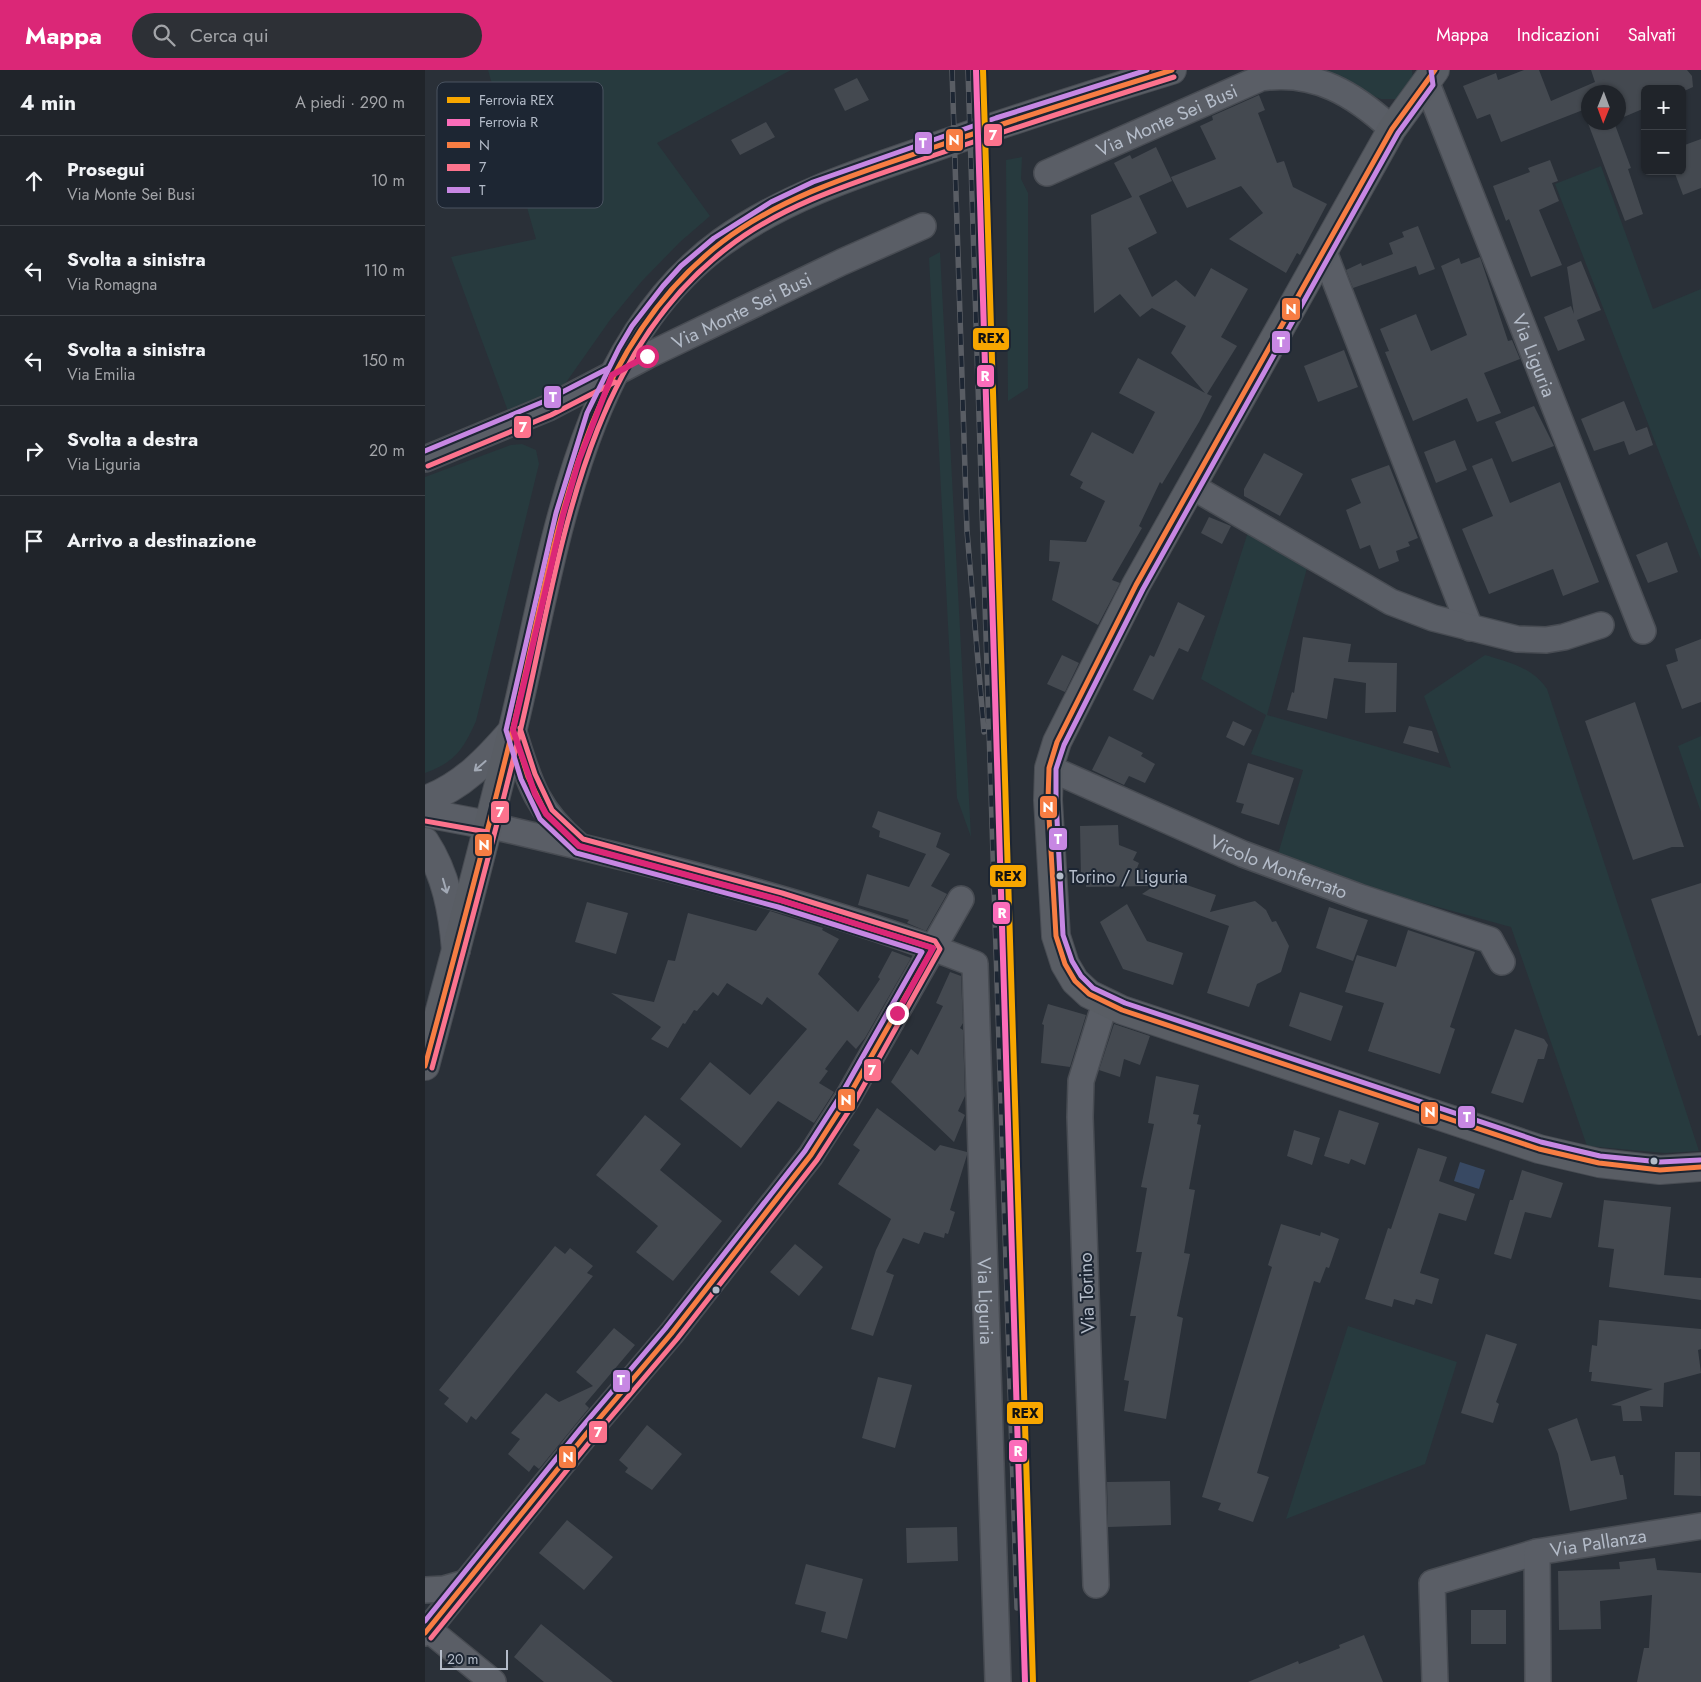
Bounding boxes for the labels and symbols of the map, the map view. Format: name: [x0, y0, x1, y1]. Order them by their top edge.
street label: Via Monte Sei Busi: [1092, 77, 1242, 164]
legend: [437, 82, 603, 208]
north arrow: [1581, 85, 1626, 130]
text: Ferrovia REX: [479, 90, 554, 110]
text: Ferrovia R: [479, 112, 538, 132]
line badge: 7: [983, 123, 1003, 147]
text: 7: [989, 125, 998, 145]
line badge: N: [945, 128, 964, 152]
text: N: [948, 130, 960, 150]
line badge: T: [914, 131, 933, 155]
text: T: [919, 133, 927, 153]
text: N: [479, 135, 490, 155]
text: 7: [479, 157, 487, 177]
text: T: [479, 180, 486, 200]
street label: Via Monte Sei Busi: [667, 266, 816, 356]
line badge: N: [1281, 297, 1301, 321]
text: N: [1285, 299, 1297, 319]
street label: Via Liguria: [1505, 310, 1562, 401]
line badge: REX: [972, 327, 1010, 351]
text: REX: [977, 328, 1005, 348]
line badge: T: [1271, 330, 1291, 354]
text: T: [1277, 332, 1285, 352]
route start: [636, 345, 659, 368]
line badge: R: [976, 364, 995, 388]
text: R: [980, 366, 990, 386]
line badge: T: [543, 385, 562, 409]
text: T: [549, 387, 557, 407]
line badge: 7: [513, 415, 532, 439]
text: 7: [519, 417, 528, 437]
one-way arrow: [473, 760, 486, 772]
line badge: N: [1039, 795, 1058, 819]
text: N: [1042, 797, 1054, 817]
line badge: 7: [490, 800, 510, 824]
text: 7: [496, 802, 505, 822]
line badge: T: [1048, 827, 1068, 851]
street label: Vicolo Monferrato: [1205, 828, 1351, 906]
text: T: [1054, 829, 1062, 849]
line badge: N: [474, 833, 493, 857]
text: N: [478, 835, 490, 855]
line badge: REX: [989, 864, 1027, 888]
place label: Torino / Liguria: [1069, 864, 1188, 890]
text: REX: [994, 866, 1022, 886]
marker: Torino / Liguria: [1055, 871, 1065, 881]
one-way arrow: [440, 878, 450, 894]
line badge: R: [992, 901, 1011, 925]
text: R: [997, 903, 1007, 923]
route end: [886, 1002, 909, 1025]
line badge: 7: [863, 1058, 882, 1082]
text: 7: [868, 1060, 877, 1080]
line badge: N: [837, 1088, 856, 1112]
text: N: [840, 1090, 852, 1110]
line badge: N: [1420, 1101, 1439, 1125]
text: N: [1424, 1102, 1436, 1122]
line badge: T: [1457, 1105, 1476, 1129]
text: T: [1463, 1107, 1471, 1127]
unlabelled marker: [1649, 1156, 1659, 1166]
street label: Via Torino: [1072, 1252, 1101, 1334]
street label: Via Liguria: [970, 1257, 1000, 1345]
unlabelled marker: [711, 1285, 721, 1295]
line badge: T: [612, 1369, 631, 1393]
text: T: [617, 1370, 625, 1390]
line badge: REX: [1006, 1401, 1044, 1425]
text: REX: [1011, 1403, 1039, 1423]
line badge: 7: [588, 1420, 608, 1444]
text: 7: [594, 1422, 603, 1442]
line badge: R: [1008, 1439, 1028, 1463]
text: R: [1013, 1441, 1023, 1461]
line badge: N: [558, 1445, 577, 1469]
text: N: [562, 1447, 574, 1467]
street label: Via Pallanza: [1548, 1522, 1648, 1564]
scale bar: [440, 1647, 507, 1670]

